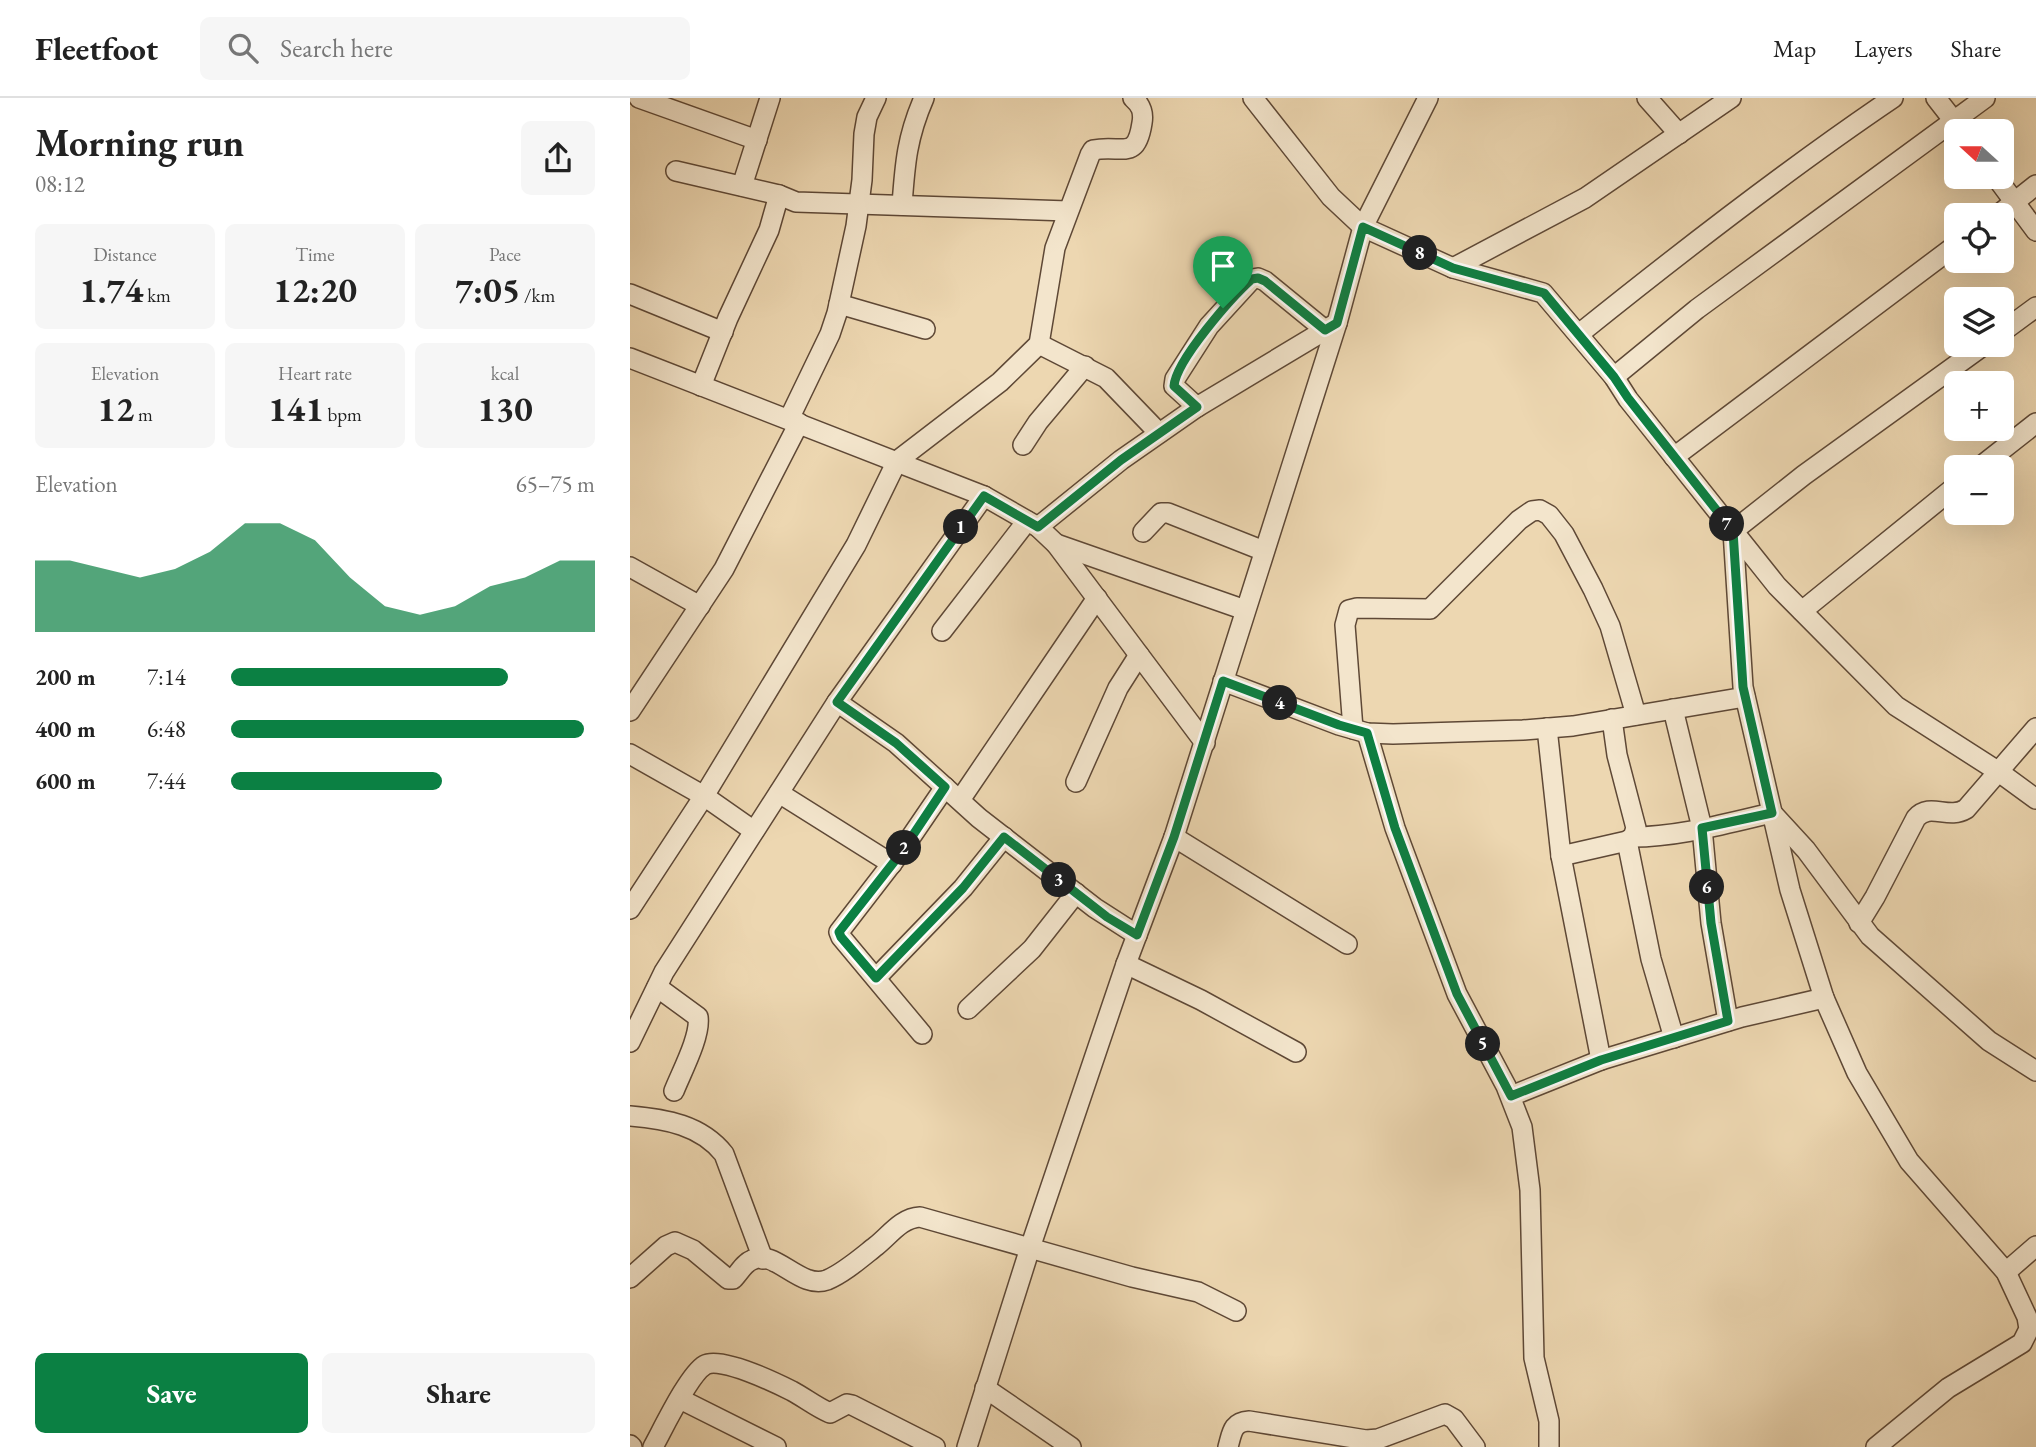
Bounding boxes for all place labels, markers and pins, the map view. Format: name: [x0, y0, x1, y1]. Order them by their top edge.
pin: [1193, 236, 1253, 308]
pin: 8: [1402, 236, 1438, 270]
pin: 7: [1710, 506, 1744, 542]
pin: 1: [944, 510, 978, 544]
pin: 4: [1262, 686, 1298, 720]
pin: 2: [886, 830, 922, 866]
pin: 3: [1042, 862, 1076, 898]
pin: 6: [1690, 870, 1724, 904]
pin: 5: [1466, 1026, 1500, 1062]

